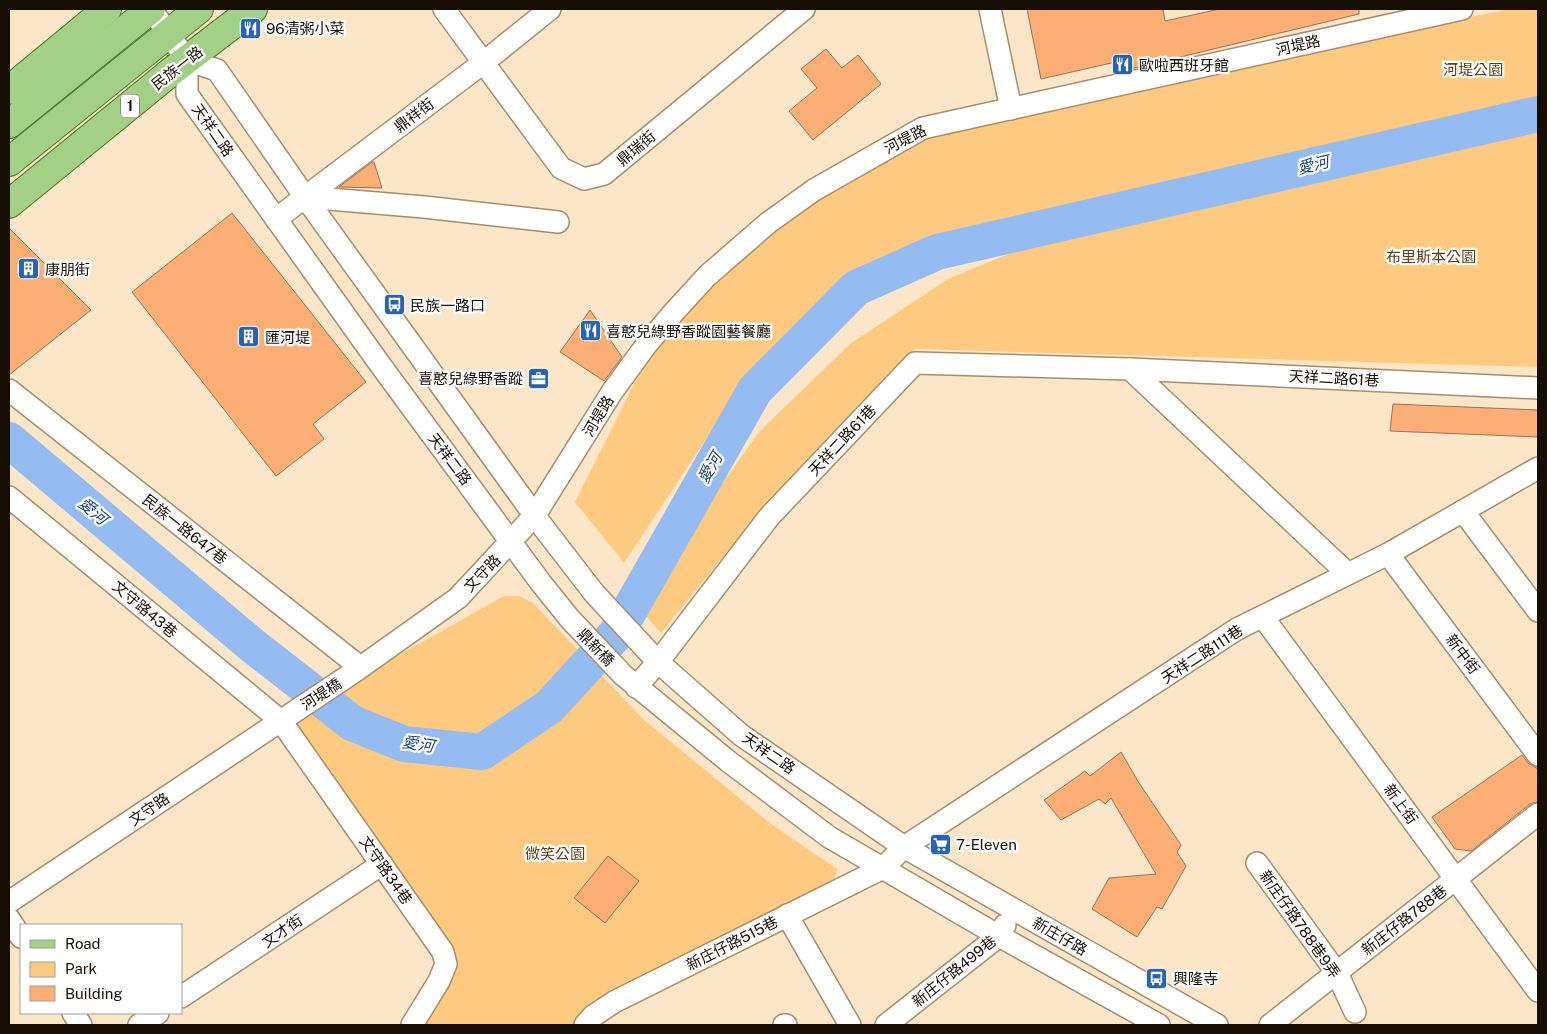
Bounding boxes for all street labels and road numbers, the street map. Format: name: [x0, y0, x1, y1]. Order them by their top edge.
street label: 河堤路: [1274, 32, 1322, 58]
street label: 民族一路: [148, 43, 206, 93]
road number: 1: [121, 94, 139, 118]
street label: 鼎祥街: [391, 95, 437, 135]
street label: 天祥二路: [189, 101, 237, 159]
street label: 河堤路: [881, 121, 929, 157]
street label: 鼎瑞街: [613, 127, 659, 169]
street label: 天祥二路61巷: [1288, 367, 1380, 389]
street label: 河堤路: [579, 392, 617, 440]
street label: 天祥二路61巷: [805, 401, 879, 479]
street label: 天祥二路: [425, 430, 475, 488]
street label: 民族一路647巷: [139, 491, 231, 567]
street label: 文守路: [460, 551, 504, 595]
street label: 文守路43巷: [109, 577, 181, 641]
street label: 天祥二路111巷: [1158, 621, 1246, 687]
street label: 鼎新橋: [574, 625, 618, 669]
street label: 新中街: [1443, 631, 1483, 677]
street label: 河堤橋: [297, 675, 345, 713]
street label: 天祥二路: [740, 729, 798, 777]
street label: 新上街: [1381, 781, 1421, 827]
street label: 文守路: [126, 789, 172, 829]
street label: 文守路34巷: [356, 833, 416, 907]
street label: 新庄仔路788巷9弄: [1256, 867, 1344, 981]
street label: 新庄仔路788巷: [1358, 882, 1450, 958]
street label: 文才街: [259, 911, 305, 951]
street label: 新庄仔路515巷: [683, 913, 781, 973]
street label: 新庄仔路: [1030, 914, 1090, 958]
street label: 新庄仔路499巷: [909, 932, 999, 1010]

